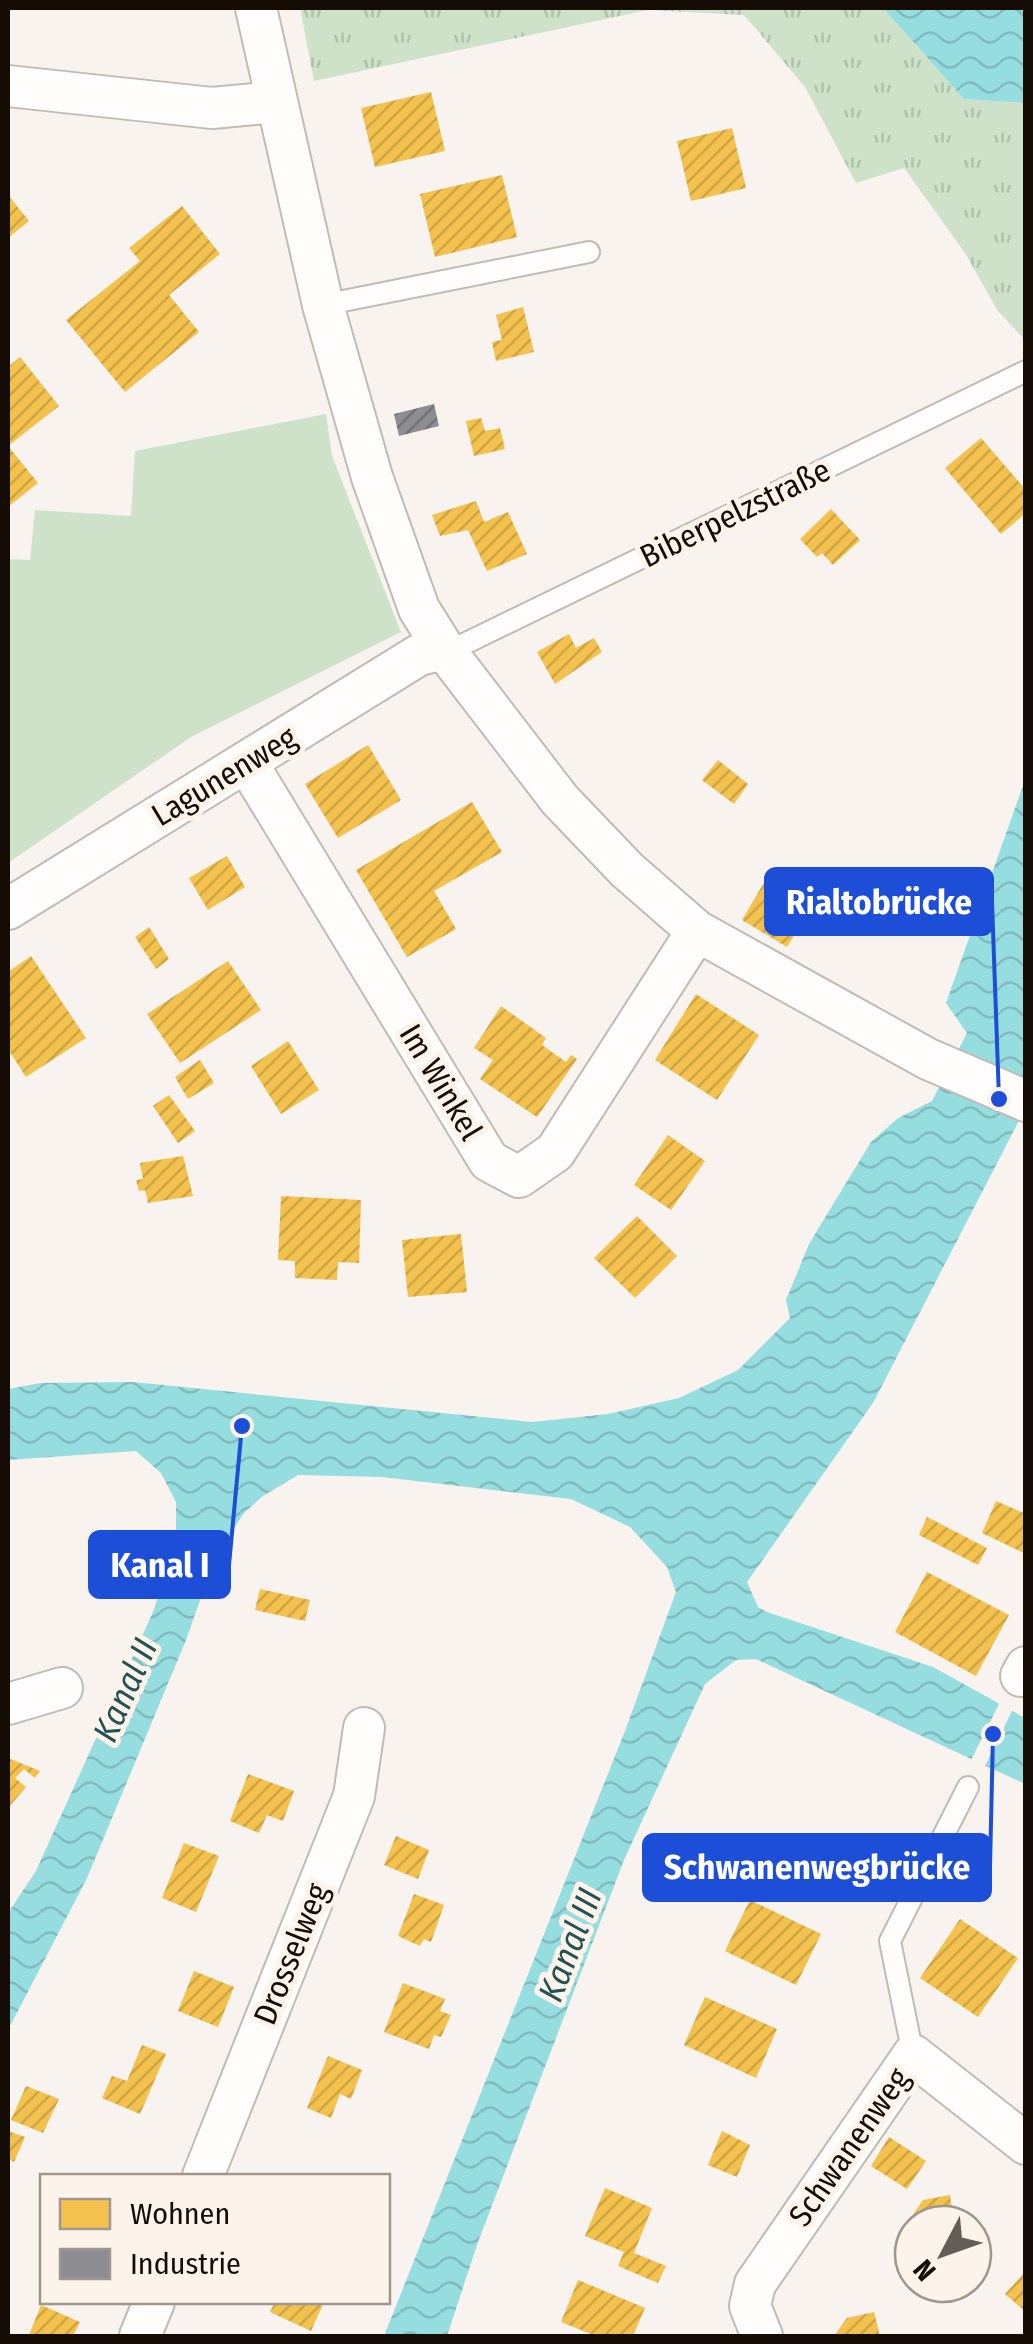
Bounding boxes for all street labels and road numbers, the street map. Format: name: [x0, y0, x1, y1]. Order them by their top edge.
street label: Biberpelzstraße: [634, 451, 836, 575]
street label: Lagunenweg: [145, 718, 303, 834]
street label: Im Winkel: [392, 1017, 490, 1147]
street label: Drosselweg: [246, 1878, 336, 2030]
street label: Schwanenweg: [781, 2061, 917, 2233]

